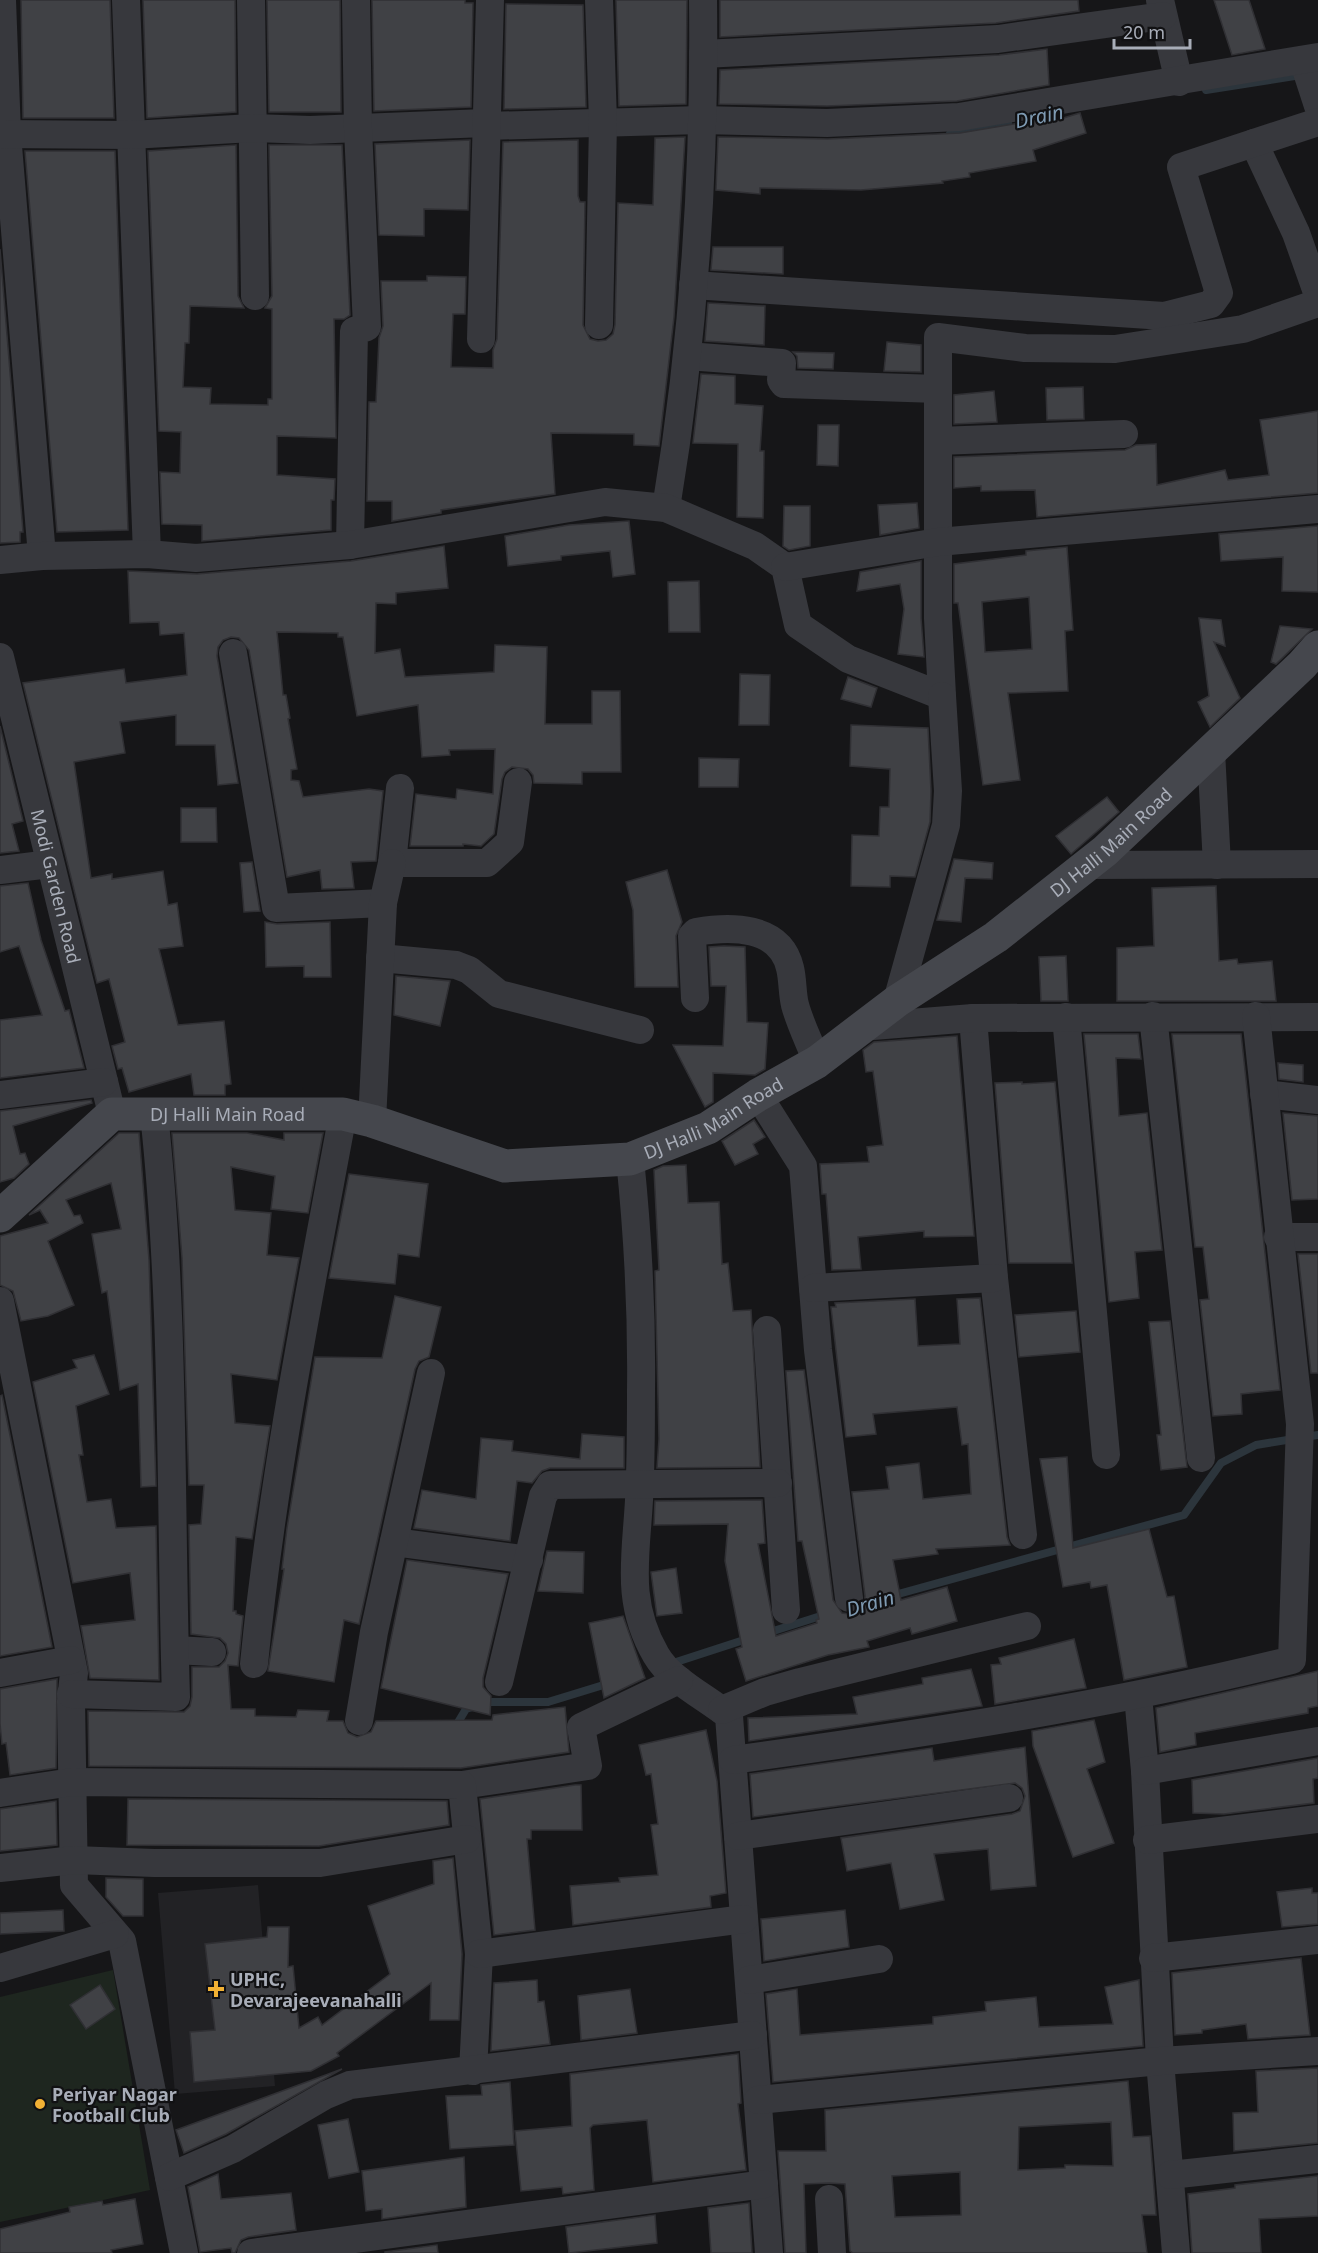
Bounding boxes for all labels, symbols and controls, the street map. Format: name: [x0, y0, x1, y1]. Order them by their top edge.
scale bar: [1114, 12, 1190, 50]
text: 20 m: [1123, 20, 1165, 44]
water label: Drain: [1012, 98, 1066, 134]
street label: DJ Halli Main Road: [1045, 782, 1177, 902]
street label: Modi Garden Road: [26, 807, 87, 966]
street label: DJ Halli Main Road: [640, 1071, 787, 1164]
street label: DJ Halli Main Road: [150, 1102, 305, 1126]
water label: Drain: [843, 1583, 897, 1623]
place label: UPHC, Devarajeevanahalli: [230, 1967, 402, 2012]
marker: UPHC, Devarajeevanahalli: [207, 1980, 225, 1998]
place label: Periyar Nagar Football Club: [52, 2082, 177, 2127]
marker: Periyar Nagar Football Club: [33, 2097, 47, 2111]

